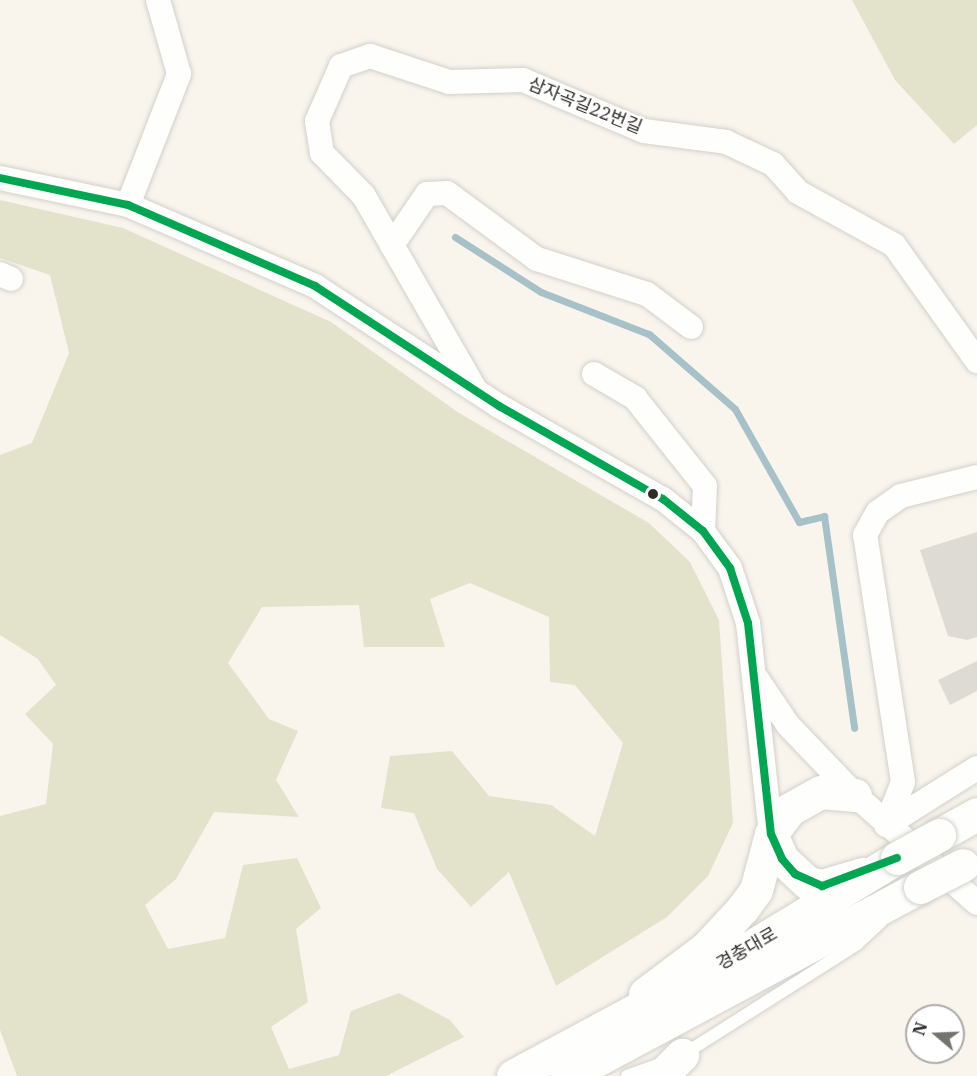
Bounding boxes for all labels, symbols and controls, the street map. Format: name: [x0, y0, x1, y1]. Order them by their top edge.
street label: 삼자곡길22번길: [525, 73, 645, 139]
unlabelled marker: [647, 488, 659, 500]
street label: 경충대로: [713, 923, 781, 975]
north arrow: [905, 1004, 965, 1064]
text: N: [908, 1020, 931, 1038]

